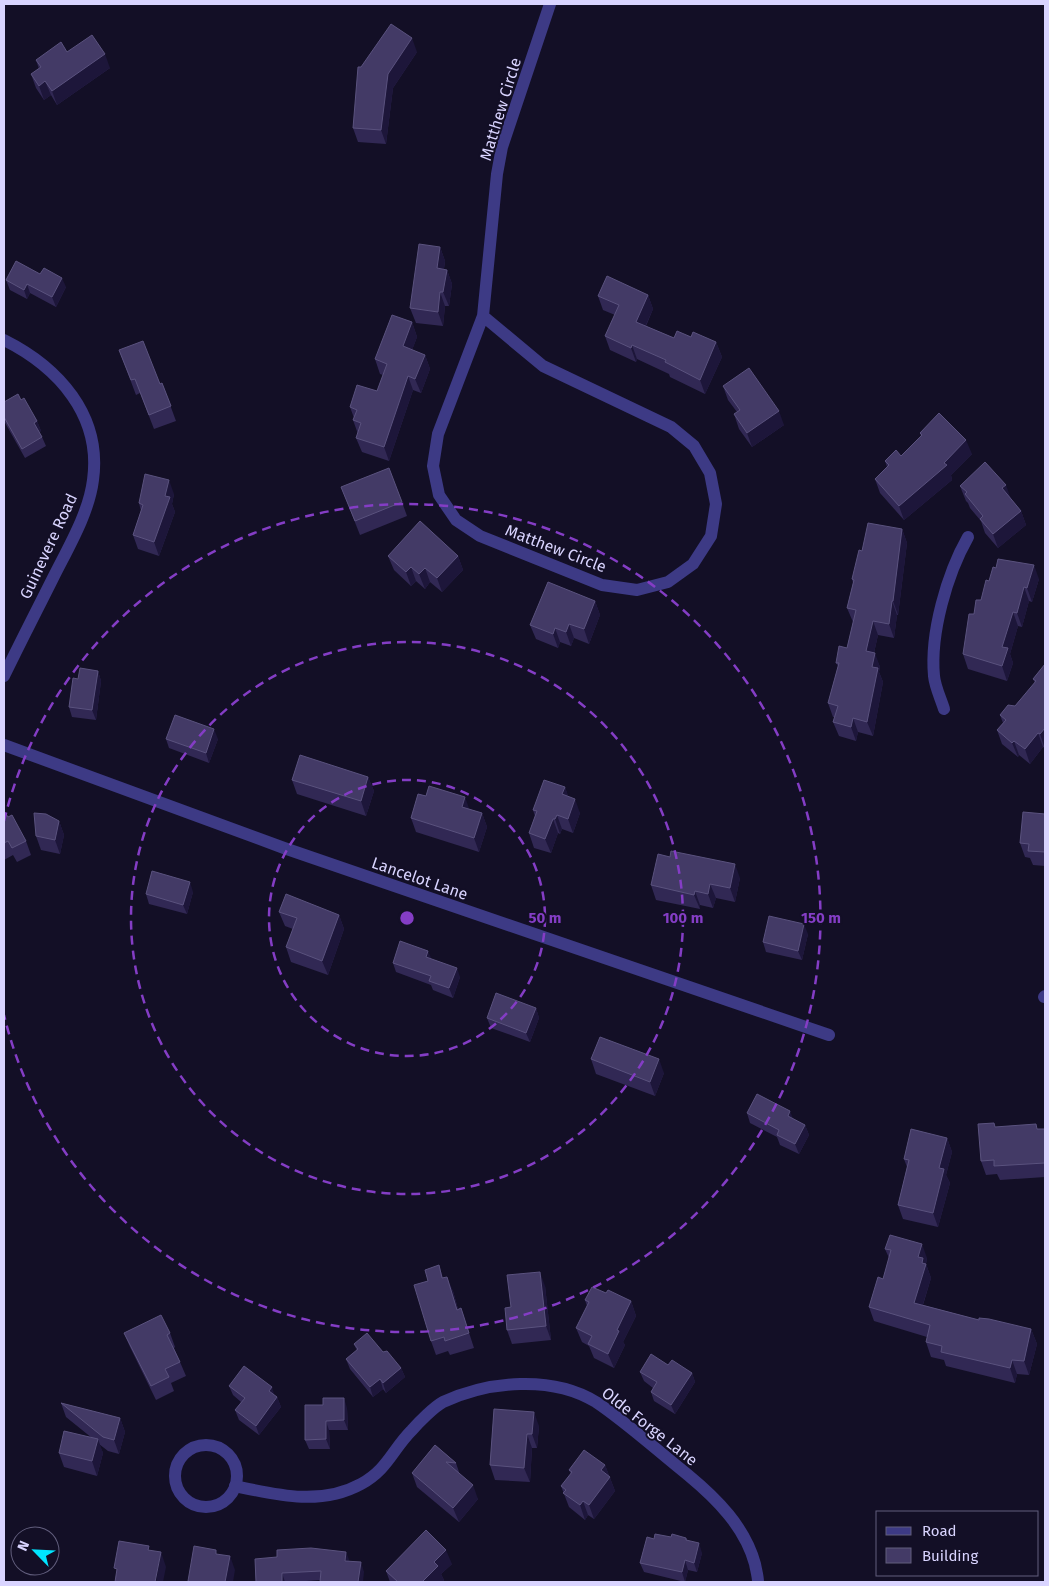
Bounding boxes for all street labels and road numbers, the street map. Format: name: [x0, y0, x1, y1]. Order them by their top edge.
street label: Matthew Circle: [476, 55, 525, 163]
street label: Guinevere Road: [16, 491, 81, 602]
street label: Matthew Circle: [503, 520, 609, 576]
street label: Lancelot Lane: [369, 853, 470, 904]
street label: Olde Forge Lane: [598, 1383, 701, 1470]

